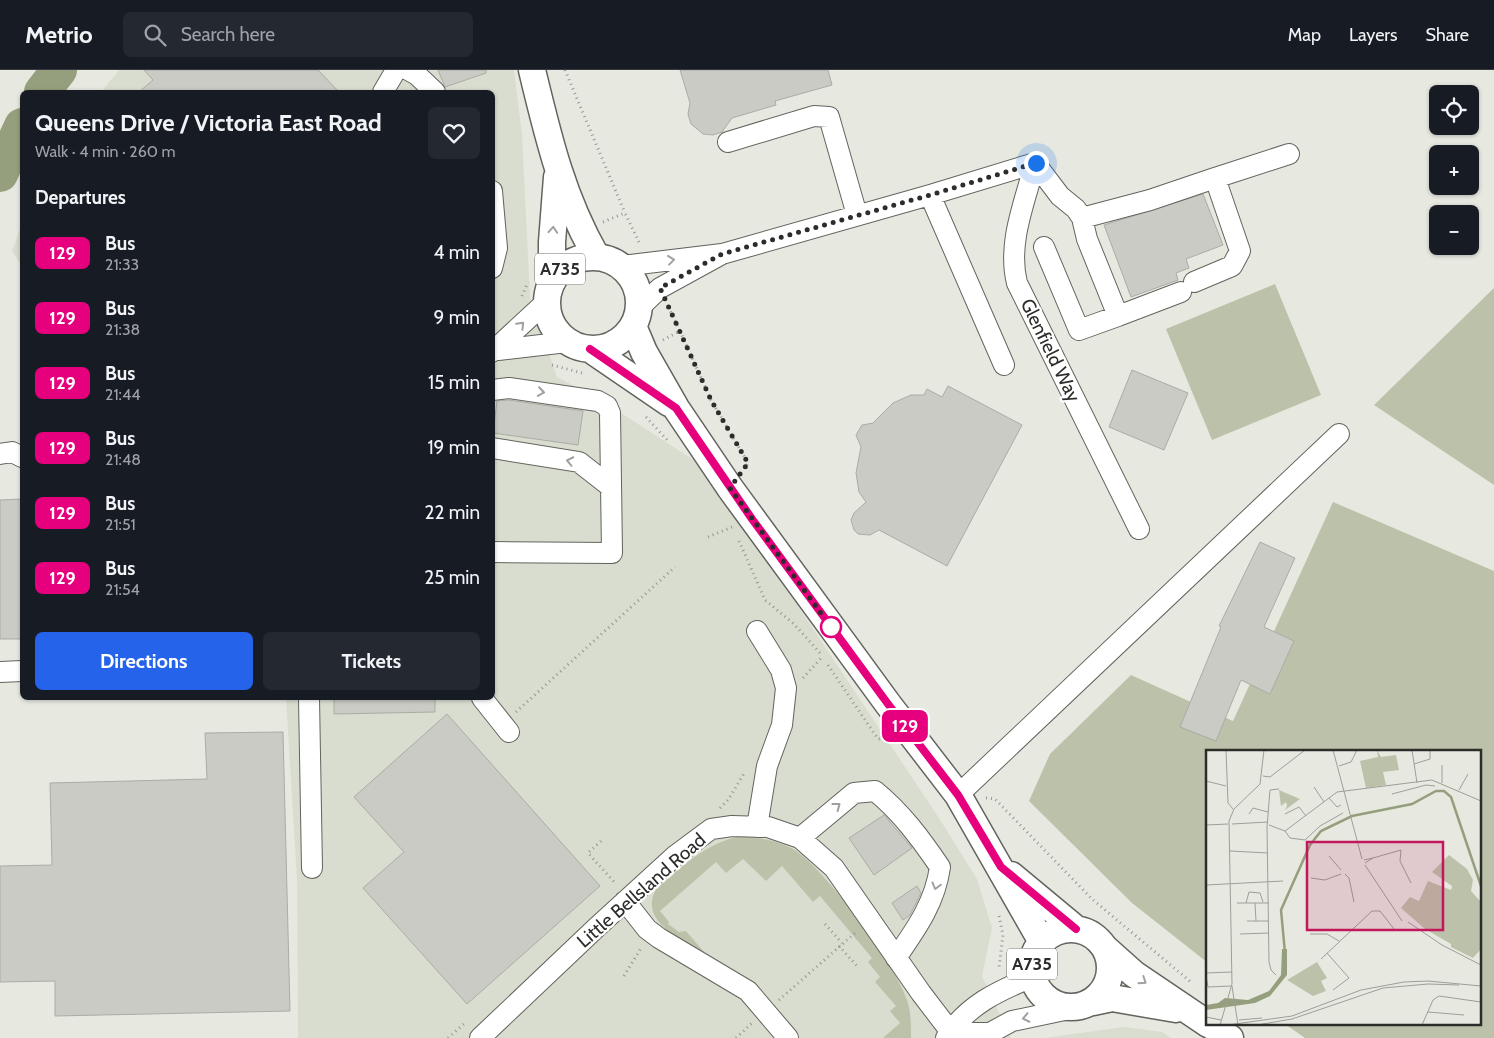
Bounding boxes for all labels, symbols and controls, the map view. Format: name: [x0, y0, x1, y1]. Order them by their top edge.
search box: [123, 12, 473, 57]
text: Metrio: [25, 20, 93, 49]
icon: search: [141, 21, 169, 49]
text: Search here: [181, 23, 275, 46]
text: Map: [1288, 24, 1321, 46]
text: Layers: [1349, 24, 1398, 46]
text: Share: [1426, 24, 1469, 46]
map controls: [1429, 85, 1479, 255]
button: locate: [1429, 85, 1479, 135]
button: heart: [428, 107, 480, 159]
text: Queens Drive / Victoria East Road: [35, 108, 382, 137]
text: Walk · 4 min · 260 m: [35, 142, 176, 161]
button: +: [1429, 145, 1479, 195]
your location: [1024, 151, 1049, 176]
text: Departures: [35, 186, 126, 209]
button: −: [1429, 205, 1479, 255]
one-way arrow: [547, 226, 558, 234]
text: Bus: [105, 232, 135, 255]
text: 4 min: [433, 241, 480, 264]
text: 129: [49, 242, 76, 264]
road number: A735: [535, 253, 585, 284]
text: 21:33: [105, 255, 139, 274]
one-way arrow: [667, 255, 675, 266]
street label: Glenfield Way: [1016, 295, 1086, 406]
text: Bus: [105, 297, 135, 320]
text: 9 min: [434, 306, 480, 329]
text: 129: [49, 307, 76, 329]
text: 21:38: [105, 320, 140, 339]
one-way arrow: [515, 322, 524, 331]
text: Bus: [105, 362, 135, 385]
text: 15 min: [428, 371, 480, 394]
text: 129: [49, 372, 76, 394]
text: 21:44: [105, 385, 140, 404]
one-way arrow: [536, 387, 545, 397]
text: Bus: [105, 427, 135, 450]
text: 19 min: [427, 436, 480, 459]
text: 129: [49, 437, 76, 459]
text: 21:48: [105, 450, 141, 469]
one-way arrow: [566, 456, 575, 466]
text: Bus: [105, 492, 135, 515]
text: 22 min: [425, 501, 480, 524]
text: 129: [49, 502, 76, 524]
text: 21:51: [105, 515, 136, 534]
text: Bus: [105, 557, 135, 580]
text: 25 min: [424, 566, 480, 589]
text: 129: [49, 567, 76, 589]
text: 21:54: [105, 580, 140, 599]
unlabelled marker: [820, 616, 842, 638]
button: Directions: [35, 632, 253, 690]
button: Tickets: [263, 632, 480, 690]
line badge: 129: [876, 710, 934, 742]
text: 129: [892, 715, 918, 737]
inset map: [1206, 750, 1482, 1026]
one-way arrow: [831, 803, 840, 811]
street label: Little Bellsland Road: [572, 828, 710, 952]
one-way arrow: [931, 881, 942, 890]
road number: A735: [1007, 949, 1057, 980]
one-way arrow: [1137, 975, 1147, 984]
one-way arrow: [1022, 1012, 1031, 1023]

